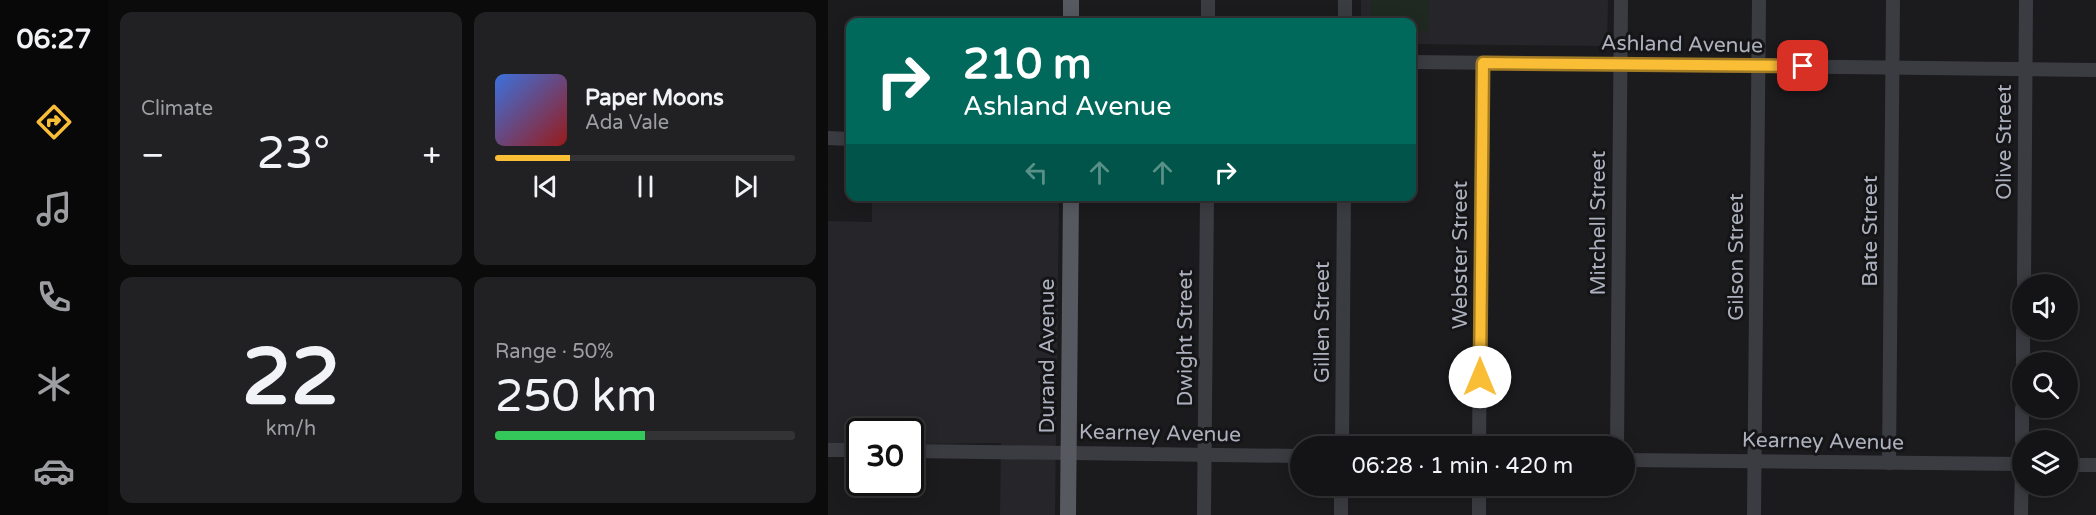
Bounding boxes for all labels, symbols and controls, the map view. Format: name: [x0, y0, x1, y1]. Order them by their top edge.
text: 06:27: [17, 23, 91, 56]
street label: Ashland Avenue: [1601, 31, 1763, 58]
text: 210 m: [963, 39, 1092, 90]
pin: [1777, 40, 1828, 91]
icon: right: [864, 42, 942, 120]
icon: arrive: [1786, 49, 1819, 82]
street label: Olive Street: [1992, 84, 2017, 200]
text: Paper Moons: [585, 85, 724, 111]
text: Ashland Avenue: [963, 90, 1172, 123]
text: Climate: [141, 97, 213, 121]
icon: directions: [33, 101, 75, 143]
text: Ada Vale: [585, 111, 669, 135]
text: 23°: [257, 127, 330, 181]
text: −: [141, 136, 165, 175]
text: +: [422, 136, 441, 175]
street label: Mitchell Street: [1586, 151, 1611, 295]
icon: left: [1020, 156, 1053, 189]
icon: ahead: [1083, 156, 1116, 189]
icon: ahead: [1146, 156, 1179, 189]
icon: right: [1209, 156, 1242, 189]
icon: previous: [529, 170, 562, 203]
icon: pause: [629, 170, 662, 203]
icon: next: [729, 170, 762, 203]
street label: Bate Street: [1858, 175, 1883, 287]
street label: Webster Street: [1448, 181, 1473, 329]
icon: music: [33, 188, 75, 230]
street label: Gilson Street: [1724, 193, 1749, 321]
street label: Gillen Street: [1310, 261, 1335, 383]
street label: Dwight Street: [1173, 270, 1198, 406]
map controls: [2012, 274, 2078, 496]
button: sound: [2012, 274, 2078, 340]
icon: phone: [33, 276, 75, 318]
street label: Durand Avenue: [1035, 278, 1060, 433]
text: 22: [242, 331, 340, 425]
text: Range · 50%: [495, 340, 614, 364]
position arrow: [1448, 345, 1512, 409]
button: search: [2012, 352, 2078, 418]
icon: climate: [33, 363, 75, 405]
text: 250 km: [495, 370, 657, 424]
text: km/h: [266, 417, 316, 441]
speed limit sign: 30: [846, 418, 924, 496]
street label: Kearney Avenue: [1079, 420, 1241, 447]
street label: Kearney Avenue: [1742, 428, 1904, 455]
button: layers: [2012, 430, 2078, 496]
icon: car: [33, 450, 75, 492]
text: 06:28 · 1 min · 420 m: [1352, 453, 1573, 479]

